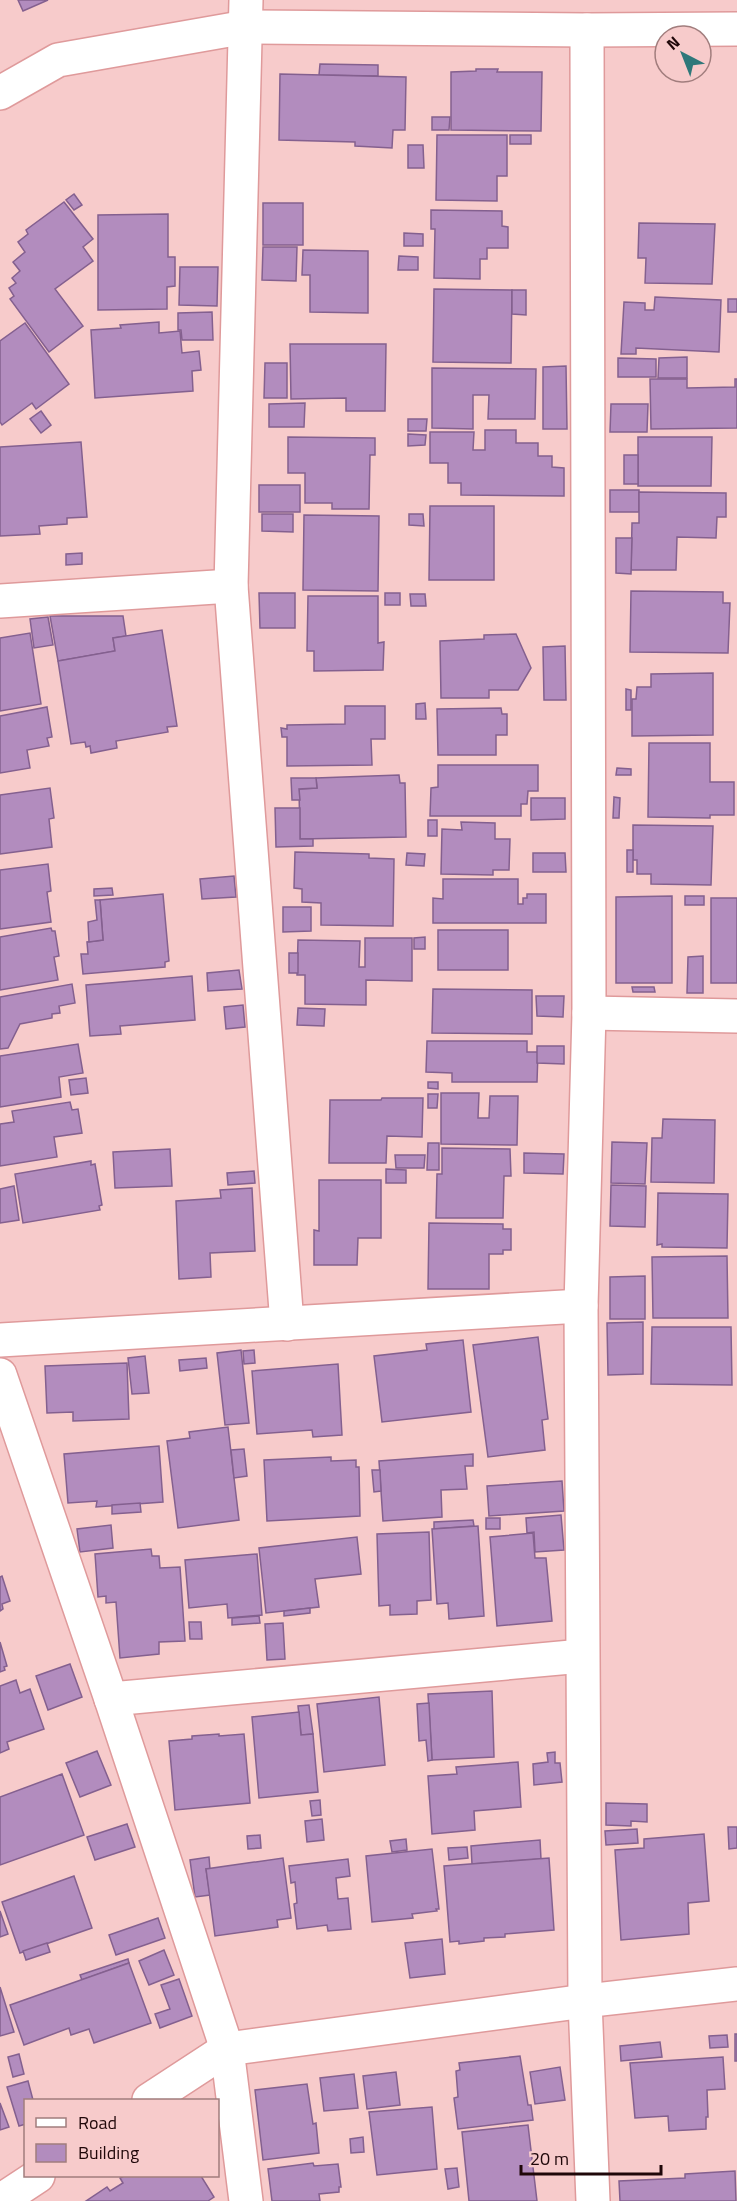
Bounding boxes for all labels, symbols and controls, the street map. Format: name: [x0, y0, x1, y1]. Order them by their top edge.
north arrow: [653, 24, 713, 84]
text: N: [661, 30, 685, 55]
legend: [24, 2099, 219, 2177]
text: Road: [78, 2109, 117, 2136]
scale bar: [521, 2138, 660, 2176]
text: Building: [78, 2139, 139, 2166]
text: 20 m: [530, 2145, 569, 2172]

